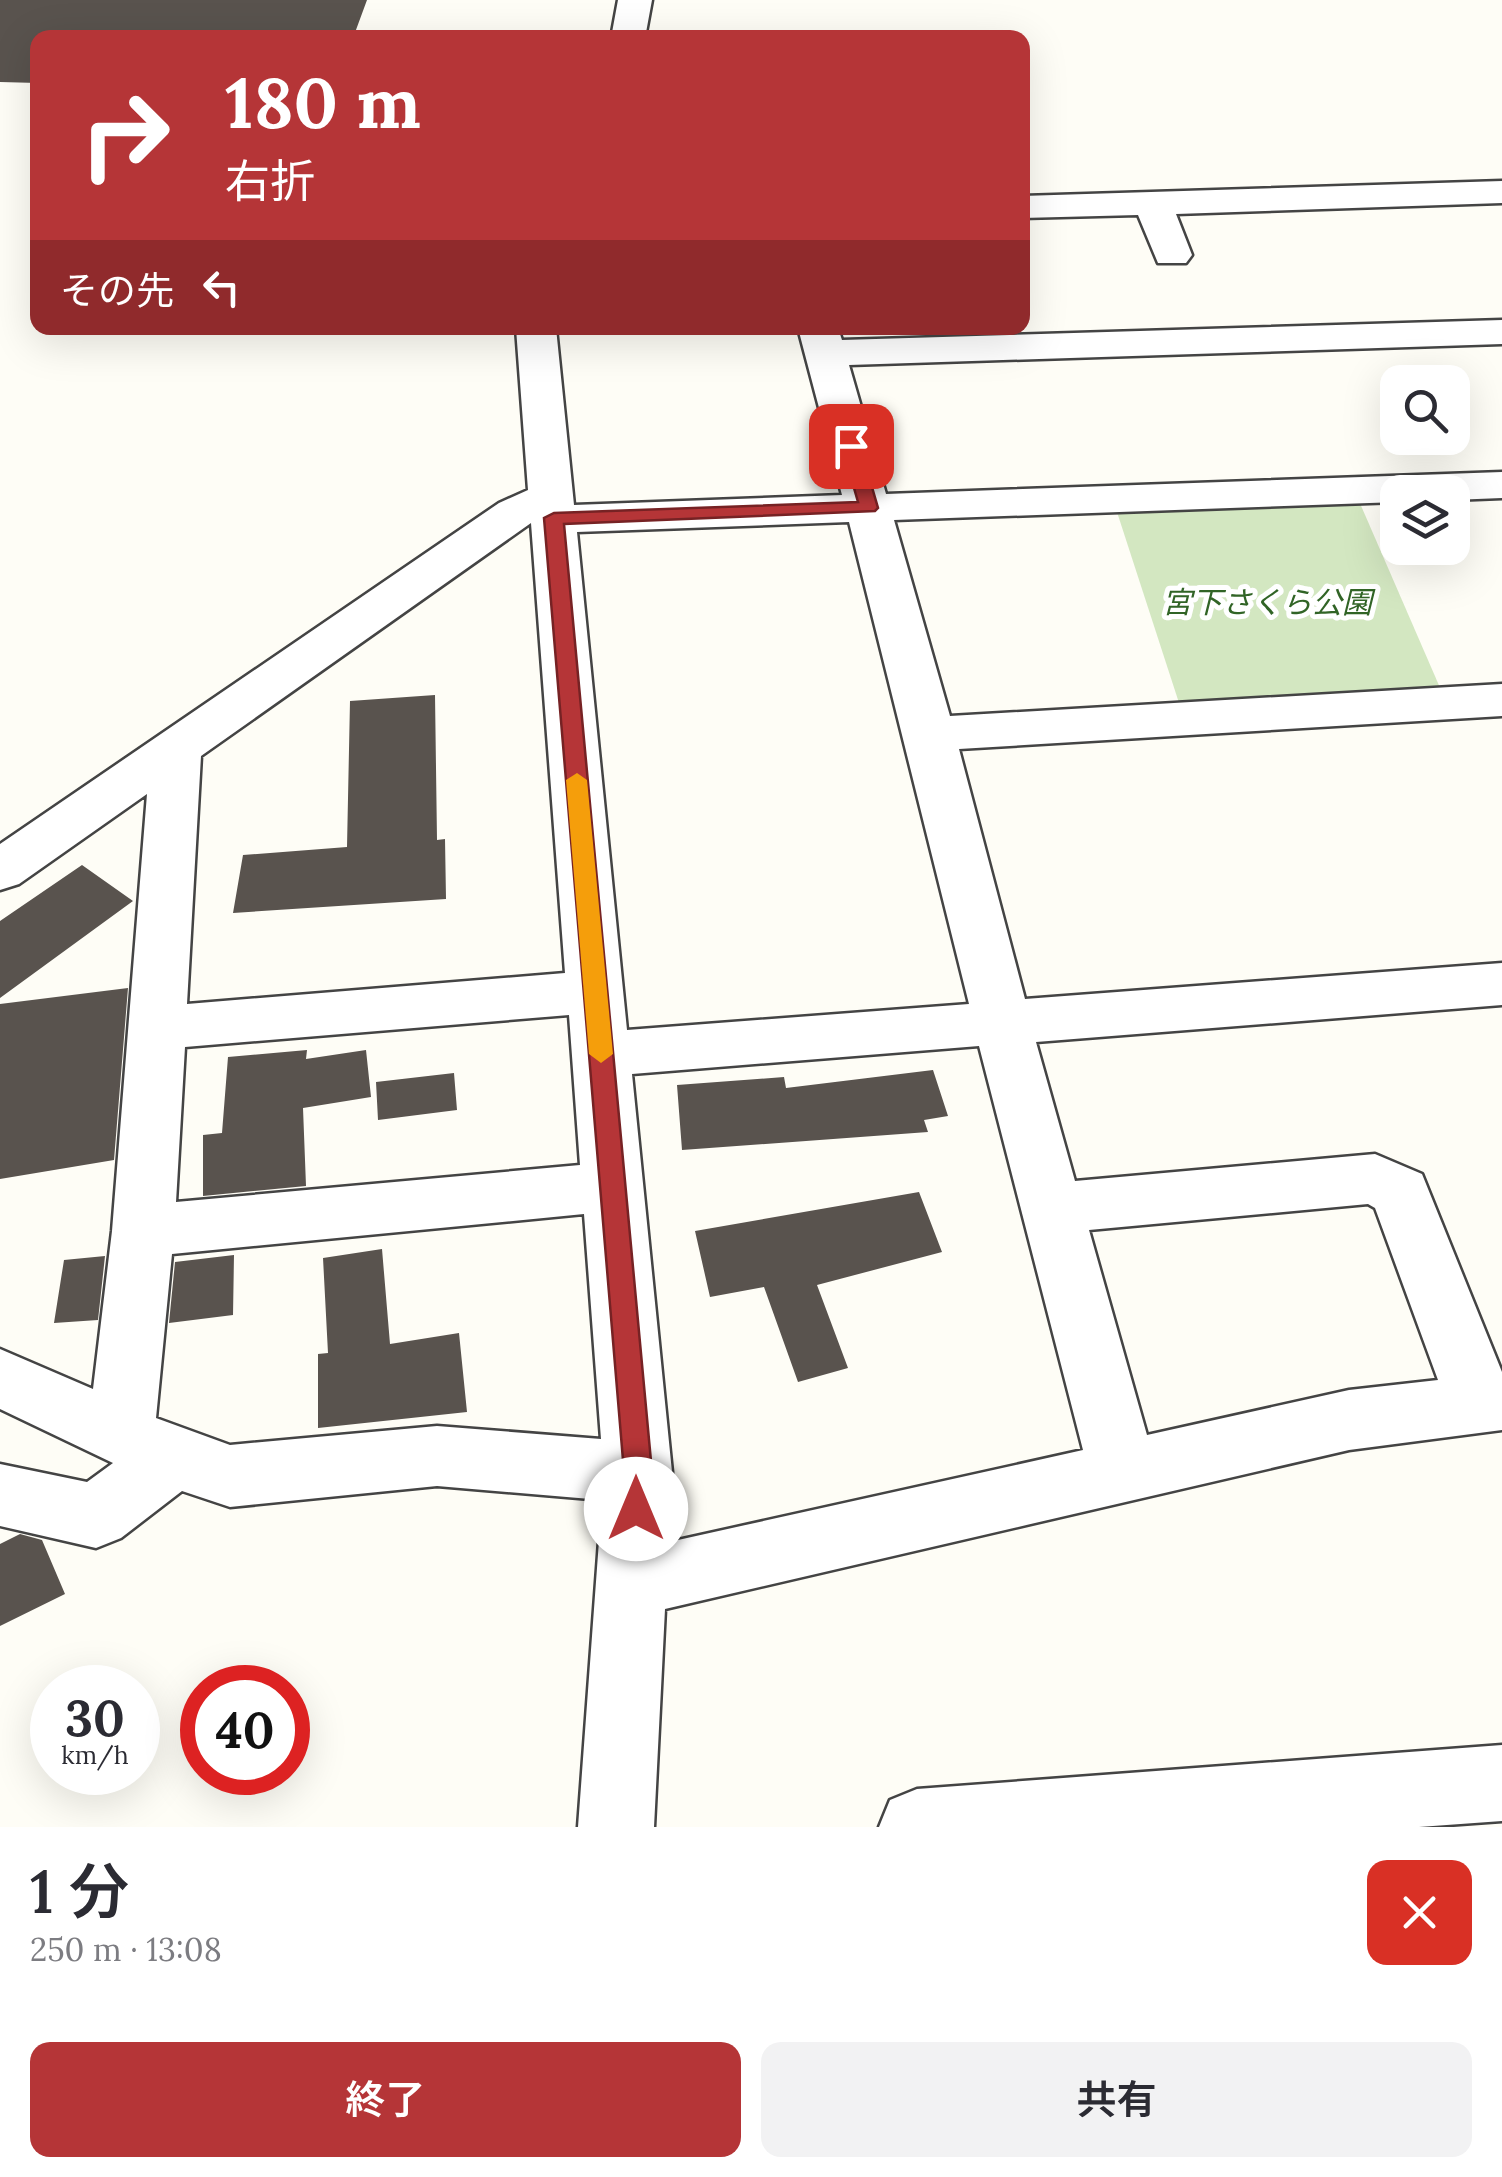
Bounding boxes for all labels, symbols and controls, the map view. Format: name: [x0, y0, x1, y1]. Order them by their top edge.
text: 180 m: [225, 58, 421, 147]
icon: right: [60, 70, 190, 200]
text: 右折: [225, 152, 315, 209]
icon: left: [194, 260, 249, 315]
text: その先: [60, 266, 174, 314]
map controls: [1380, 365, 1470, 565]
button: search: [1380, 365, 1470, 455]
pin: [809, 404, 894, 489]
icon: arrive: [824, 419, 879, 474]
button: layers: [1380, 475, 1470, 565]
park label: 宮下さくら公園: [1162, 583, 1376, 621]
position arrow: [584, 1457, 688, 1561]
speed limit sign: 40: [180, 1665, 310, 1795]
text: 30: [65, 1686, 125, 1750]
text: km/h: [61, 1739, 129, 1771]
text: 1 分: [30, 1853, 129, 1929]
button: close: [1367, 1860, 1472, 1965]
text: 250 m · 13:08: [30, 1929, 222, 1970]
button: 終了: [30, 2042, 741, 2157]
button: 共有: [761, 2042, 1472, 2157]

